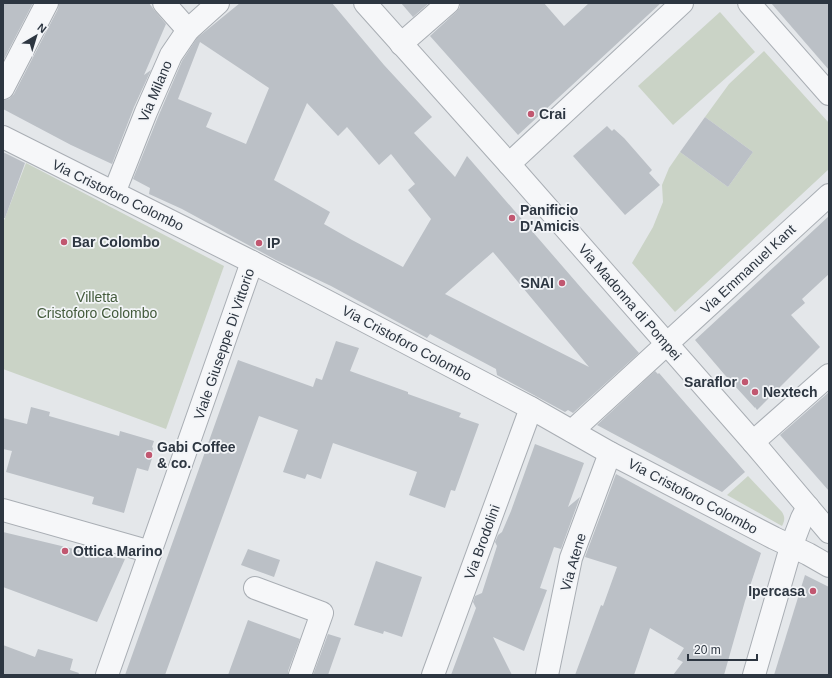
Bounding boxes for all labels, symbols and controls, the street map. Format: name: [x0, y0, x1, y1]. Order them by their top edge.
north arrow: [16, 16, 56, 56]
text: N: [35, 21, 49, 35]
street label: Via Milano: [135, 58, 175, 124]
place label: Crai: [539, 106, 566, 122]
marker: Crai: [526, 109, 536, 119]
street label: Via Cristoforo Colombo: [50, 156, 187, 234]
place label: Panificio D'Amicis: [520, 202, 580, 234]
marker: Panificio D'Amicis: [507, 213, 517, 223]
street label: Via Emmanuel Kant: [697, 221, 799, 317]
place label: Bar Colombo: [72, 234, 160, 250]
place label: IP: [267, 235, 280, 251]
marker: Bar Colombo: [59, 237, 69, 247]
marker: IP: [254, 238, 264, 248]
street label: Via Madonna di Pompei: [575, 241, 685, 363]
street label: Viale Giuseppe Di Vittorio: [191, 266, 258, 422]
place label: SNAI: [521, 275, 554, 291]
marker: SNAI: [557, 278, 567, 288]
park label: Villetta Cristoforo Colombo: [37, 289, 158, 321]
street label: Via Cristoforo Colombo: [339, 302, 475, 384]
place label: Saraflor: [684, 374, 738, 390]
marker: Saraflor: [740, 377, 750, 387]
place label: Nextech: [763, 384, 817, 400]
marker: Nextech: [750, 387, 760, 397]
place label: Gabi Coffee & co.: [157, 439, 236, 471]
marker: Gabi Coffee & co.: [144, 450, 154, 460]
street label: Via Cristoforo Colombo: [625, 455, 761, 537]
street label: Via Brodolini: [461, 502, 503, 582]
street label: Via Atene: [557, 531, 589, 593]
place label: Ottica Marino: [73, 543, 162, 559]
marker: Ottica Marino: [60, 546, 70, 556]
place label: Ipercasa: [748, 583, 805, 599]
marker: Ipercasa: [808, 586, 818, 596]
scale bar: [688, 636, 757, 662]
text: 20 m: [694, 643, 721, 657]

